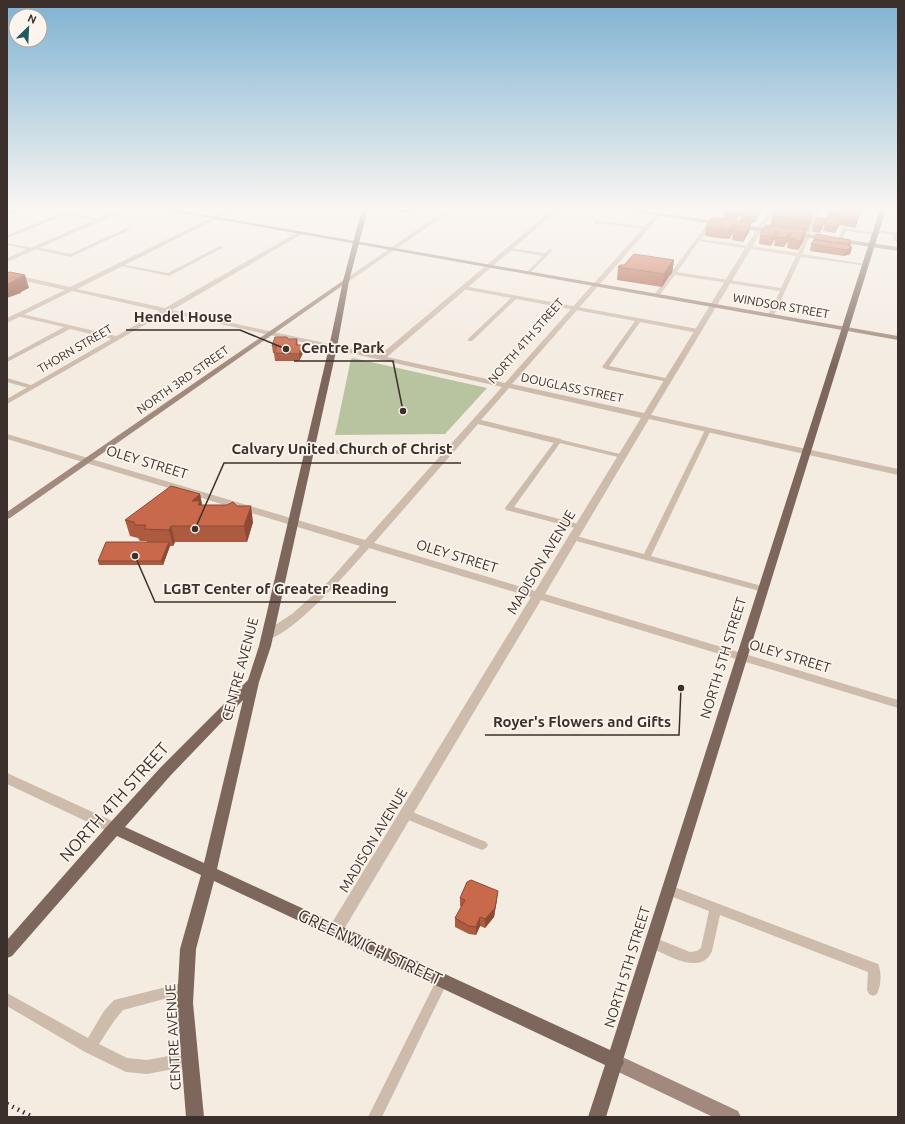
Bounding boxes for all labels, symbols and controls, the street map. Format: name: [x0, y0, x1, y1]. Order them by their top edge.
north arrow: [8, 8, 48, 48]
text: N: [26, 12, 38, 26]
street label: WINDSOR STREET: [732, 291, 831, 320]
street label: NORTH 4TH STREET: [485, 295, 566, 386]
callout: Hendel House: [126, 303, 240, 330]
text: Hendel House: [134, 308, 232, 325]
street label: THORN STREET: [35, 322, 115, 375]
callout: Centre Park: [294, 334, 393, 361]
text: Centre Park: [301, 339, 385, 356]
street label: NORTH 3RD STREET: [134, 343, 231, 416]
street label: DOUGLASS STREET: [520, 370, 625, 405]
callout: Calvary United Church of Christ: [224, 436, 461, 463]
text: Calvary United Church of Christ: [231, 440, 453, 457]
street label: OLEY STREET: [104, 442, 190, 482]
street label: MADISON AVENUE: [504, 507, 578, 617]
street label: OLEY STREET: [414, 536, 500, 576]
callout: LGBT Center of Greater Reading: [155, 575, 396, 602]
text: LGBT Center of Greater Reading: [163, 580, 389, 597]
street label: NORTH 5TH STREET: [697, 595, 749, 721]
street label: CENTRE AVENUE: [218, 615, 262, 723]
street label: OLEY STREET: [747, 636, 833, 676]
callout: Royer's Flowers and Gifts: [485, 708, 679, 735]
text: Royer's Flowers and Gifts: [493, 713, 671, 730]
street label: NORTH 4TH STREET: [55, 738, 172, 865]
street label: MADISON AVENUE: [336, 785, 410, 895]
street label: NORTH 5TH STREET: [601, 904, 653, 1030]
street label: GREENWICH STREET: [295, 905, 446, 989]
street label: CENTRE AVENUE: [162, 983, 184, 1091]

